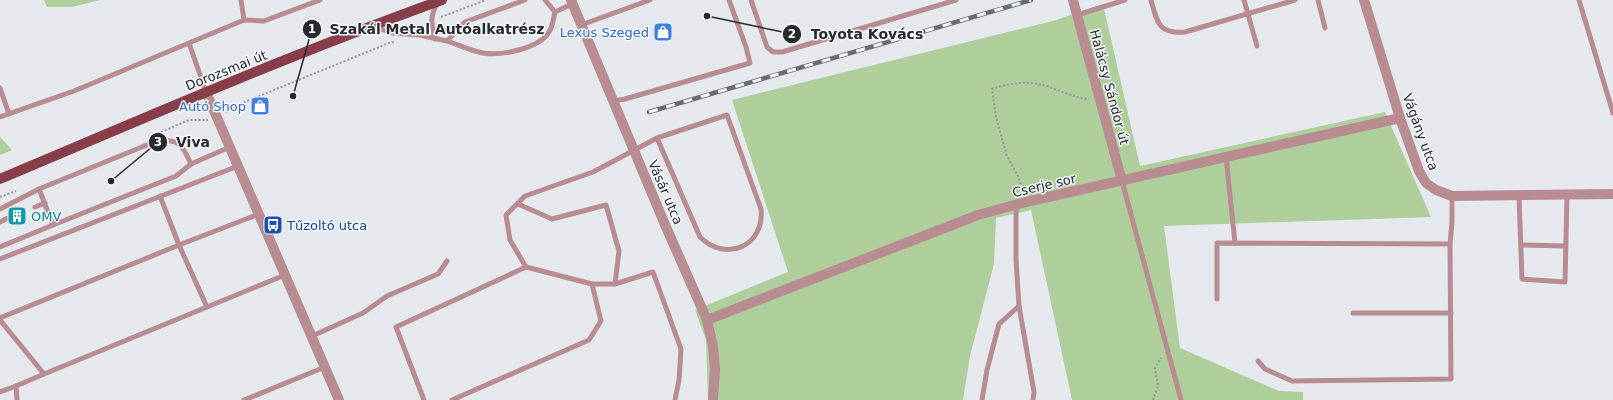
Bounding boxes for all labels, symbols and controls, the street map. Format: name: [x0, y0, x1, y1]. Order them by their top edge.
callout: Szakál Metal Autóalkatrész: [302, 16, 553, 42]
text: Szakál Metal Autóalkatrész: [329, 21, 545, 37]
shop icon: Lexus Szeged: [652, 21, 674, 43]
callout: Toyota Kovács: [782, 21, 931, 47]
text: 1: [308, 22, 316, 36]
place label: Lexus Szeged: [560, 25, 649, 40]
text: Toyota Kovács: [811, 26, 923, 42]
text: 2: [788, 27, 796, 41]
street label: Halácsy Sándor út: [1087, 28, 1132, 146]
street label: Dorozsmai út: [183, 47, 269, 94]
street label: Vágány utca: [1400, 92, 1441, 173]
shop icon: Autó Shop: [249, 95, 271, 117]
place label: Autó Shop: [179, 99, 246, 114]
callout: Viva: [148, 129, 218, 155]
text: Viva: [176, 134, 210, 150]
text: 3: [154, 135, 162, 149]
street label: Vásár utca: [645, 158, 686, 227]
street label: Cserje sor: [1011, 171, 1078, 200]
building icon: OMV: [6, 205, 28, 227]
place label: OMV: [31, 209, 61, 224]
bus stop icon: Tűzoltó utca: [262, 214, 284, 236]
place label: Tűzoltó utca: [286, 218, 367, 233]

